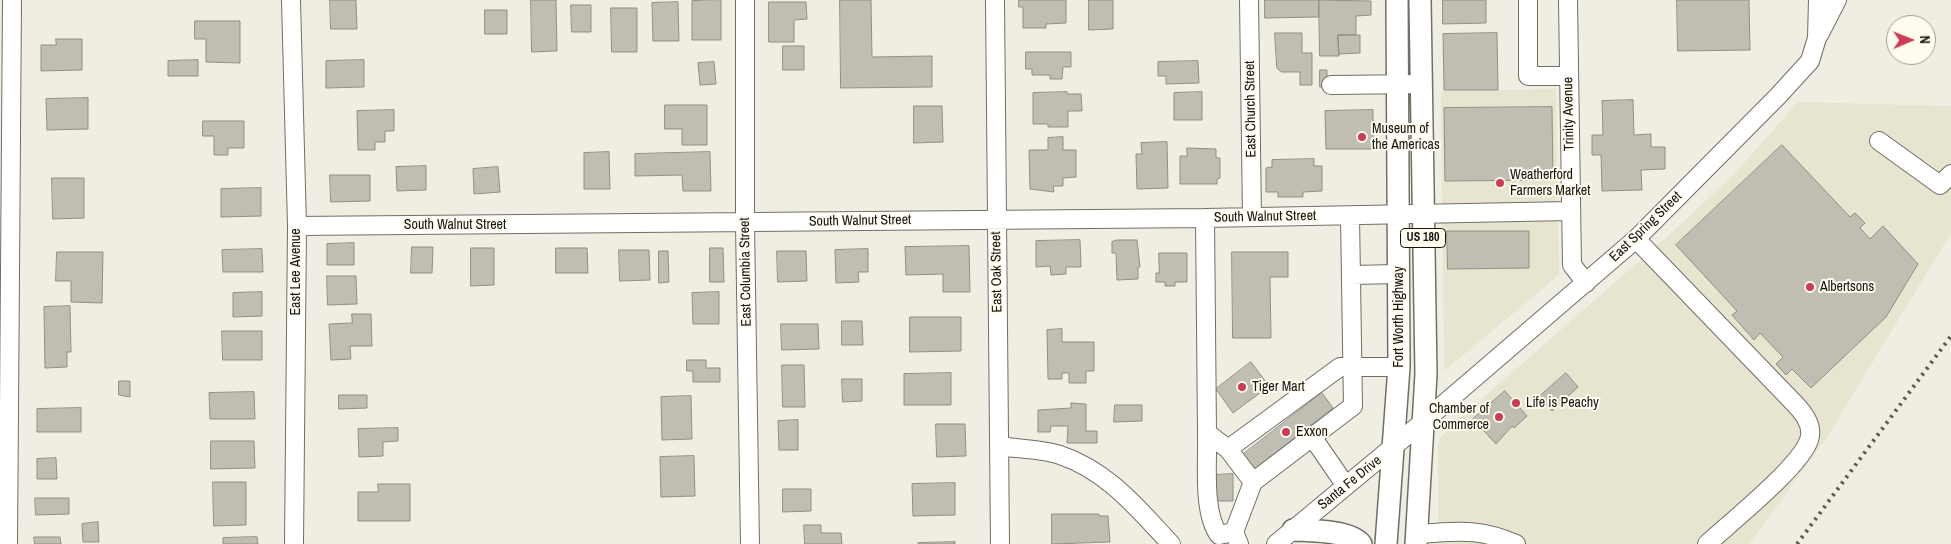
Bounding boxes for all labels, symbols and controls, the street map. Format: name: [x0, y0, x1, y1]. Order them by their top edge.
north arrow: [1886, 15, 1936, 65]
text: N: [1916, 35, 1934, 44]
street label: East Church Street: [1242, 60, 1260, 158]
street label: Trinity Avenue: [1560, 77, 1578, 151]
place label: Museum of the Americas: [1372, 121, 1440, 154]
marker: Museum of the Americas: [1356, 131, 1368, 143]
place label: Weatherford Farmers Market: [1510, 167, 1590, 200]
marker: Weatherford Farmers Market: [1494, 177, 1506, 189]
street label: East Spring Street: [1606, 188, 1686, 266]
street label: South Walnut Street: [1214, 208, 1316, 226]
street label: South Walnut Street: [809, 212, 911, 230]
street label: South Walnut Street: [404, 217, 506, 233]
street label: East Columbia Street: [737, 217, 755, 327]
street label: East Lee Avenue: [288, 228, 304, 316]
road number: US 180: [1400, 228, 1446, 248]
street label: East Oak Street: [988, 231, 1006, 313]
street label: Fort Worth Highway: [1391, 266, 1407, 368]
place label: Albertsons: [1820, 279, 1874, 295]
marker: Albertsons: [1804, 281, 1816, 293]
place label: Tiger Mart: [1252, 379, 1305, 395]
marker: Tiger Mart: [1236, 381, 1248, 393]
place label: Life is Peachy: [1526, 395, 1599, 411]
marker: Life is Peachy: [1510, 397, 1522, 409]
place label: Chamber of Commerce: [1429, 401, 1489, 434]
marker: Chamber of Commerce: [1493, 411, 1505, 423]
place label: Exxon: [1296, 424, 1328, 440]
marker: Exxon: [1280, 426, 1292, 438]
street label: Santa Fe Drive: [1315, 452, 1385, 514]

